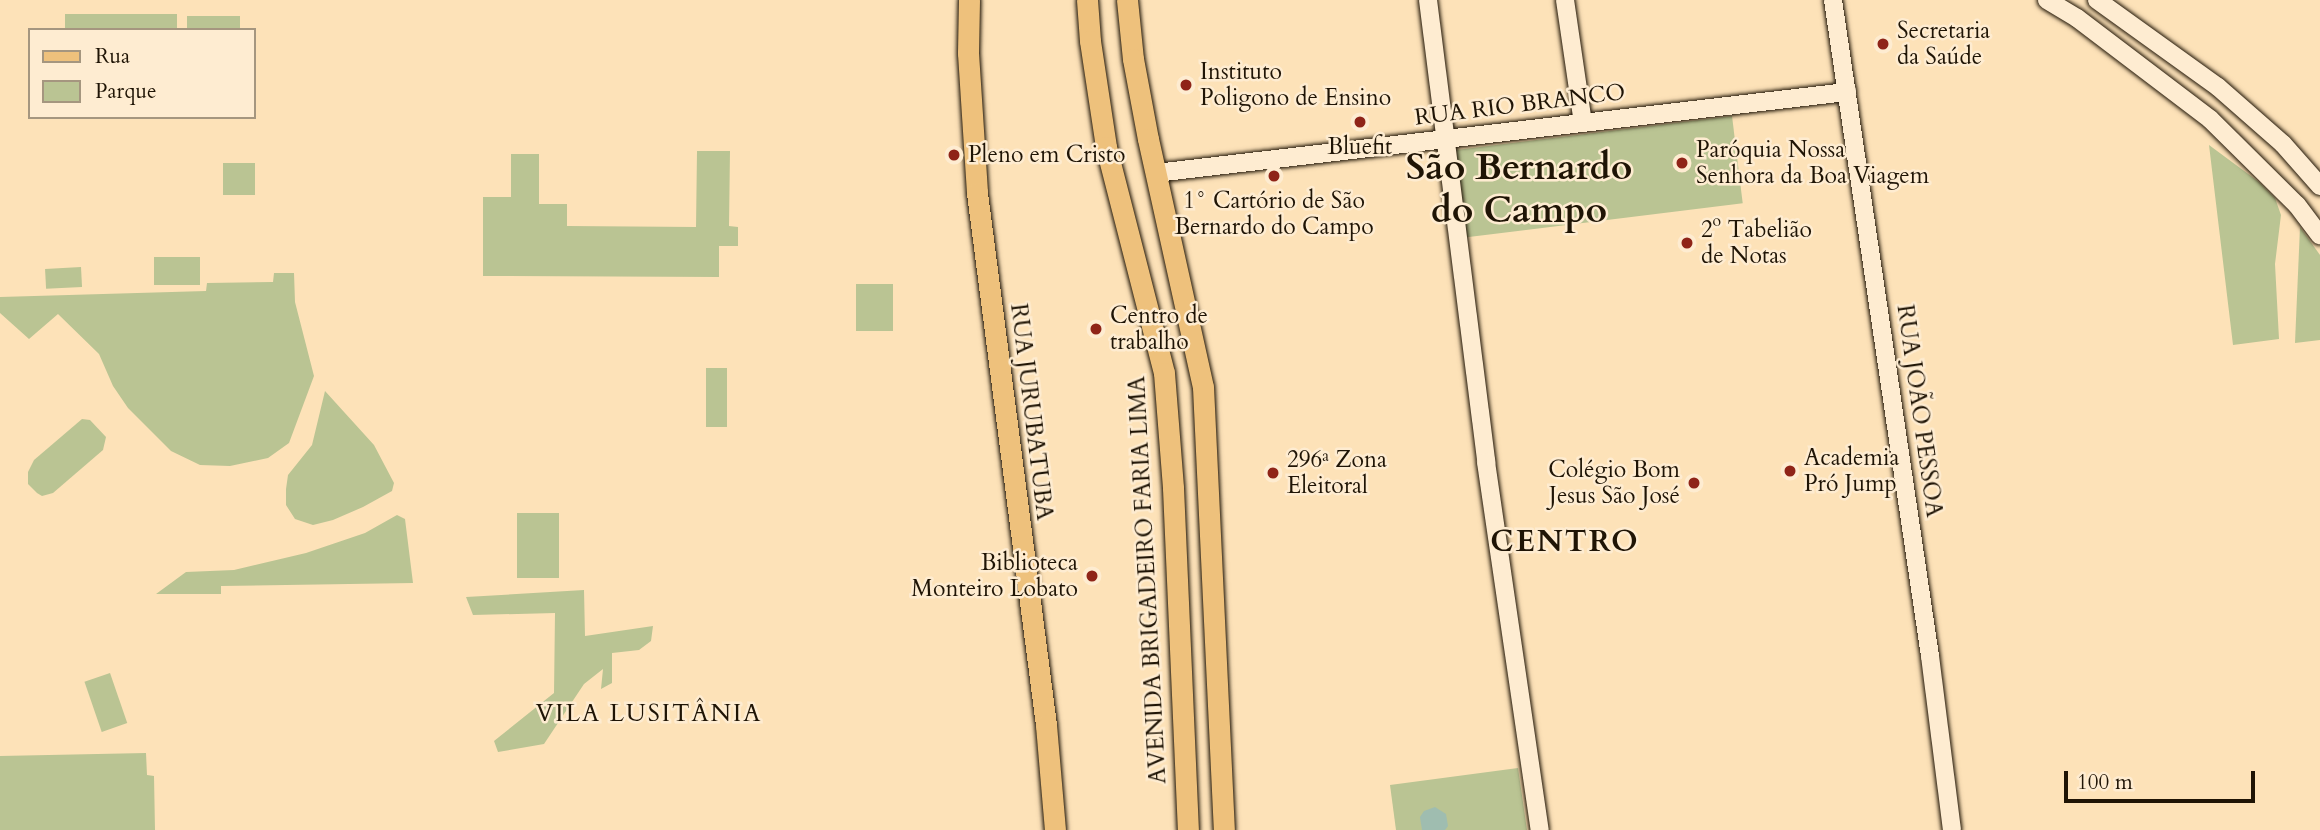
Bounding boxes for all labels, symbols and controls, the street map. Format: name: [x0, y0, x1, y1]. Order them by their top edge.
place label: Secretaria da Saúde: [1897, 17, 1990, 71]
legend: [28, 28, 256, 119]
marker: Secretaria da Saúde: [1875, 36, 1891, 52]
text: Rua: [95, 42, 130, 71]
place label: Instituto Poligono de Ensino: [1200, 58, 1391, 112]
text: Parque: [95, 77, 156, 106]
marker: Instituto Poligono de Ensino: [1178, 77, 1194, 93]
street label: RUA RIO BRANCO: [1413, 78, 1627, 132]
marker: Bluefit: [1352, 114, 1368, 130]
place label: Bluefit: [1328, 133, 1392, 161]
place label: Paróquia Nossa Senhora da Boa Viagem: [1696, 136, 1929, 190]
place label: Pleno em Cristo: [968, 141, 1125, 169]
district label: São Bernardo do Campo: [1406, 146, 1632, 233]
marker: Pleno em Cristo: [946, 147, 962, 163]
marker: Paróquia Nossa Senhora da Boa Viagem: [1674, 155, 1690, 171]
marker: 1° Cartório de São Bernardo do Campo: [1266, 168, 1282, 184]
place label: 1° Cartório de São Bernardo do Campo: [1174, 187, 1374, 241]
place label: 2º Tabelião de Notas: [1701, 216, 1812, 270]
marker: 2º Tabelião de Notas: [1679, 235, 1695, 251]
street label: RUA JURUBATUBA: [1004, 302, 1058, 522]
place label: Centro de trabalho: [1110, 302, 1208, 356]
street label: RUA JOÃO PESSOA: [1890, 303, 1948, 519]
marker: Centro de trabalho: [1088, 321, 1104, 337]
street label: AVENIDA BRIGADEIRO FARIA LIMA: [1124, 375, 1172, 785]
place label: Academia Pró Jump: [1804, 444, 1899, 498]
place label: 296ª Zona Eleitoral: [1287, 446, 1387, 500]
place label: Colégio Bom Jesus São José: [1548, 456, 1680, 510]
marker: Academia Pró Jump: [1782, 463, 1798, 479]
marker: 296ª Zona Eleitoral: [1265, 465, 1281, 481]
marker: Colégio Bom Jesus São José: [1686, 475, 1702, 491]
district label: CENTRO: [1491, 524, 1639, 560]
place label: Biblioteca Monteiro Lobato: [911, 549, 1078, 603]
marker: Biblioteca Monteiro Lobato: [1084, 568, 1100, 584]
district label: VILA LUSITÂNIA: [537, 700, 761, 728]
scale bar: [2068, 756, 2259, 800]
text: 100 m: [2077, 768, 2133, 797]

